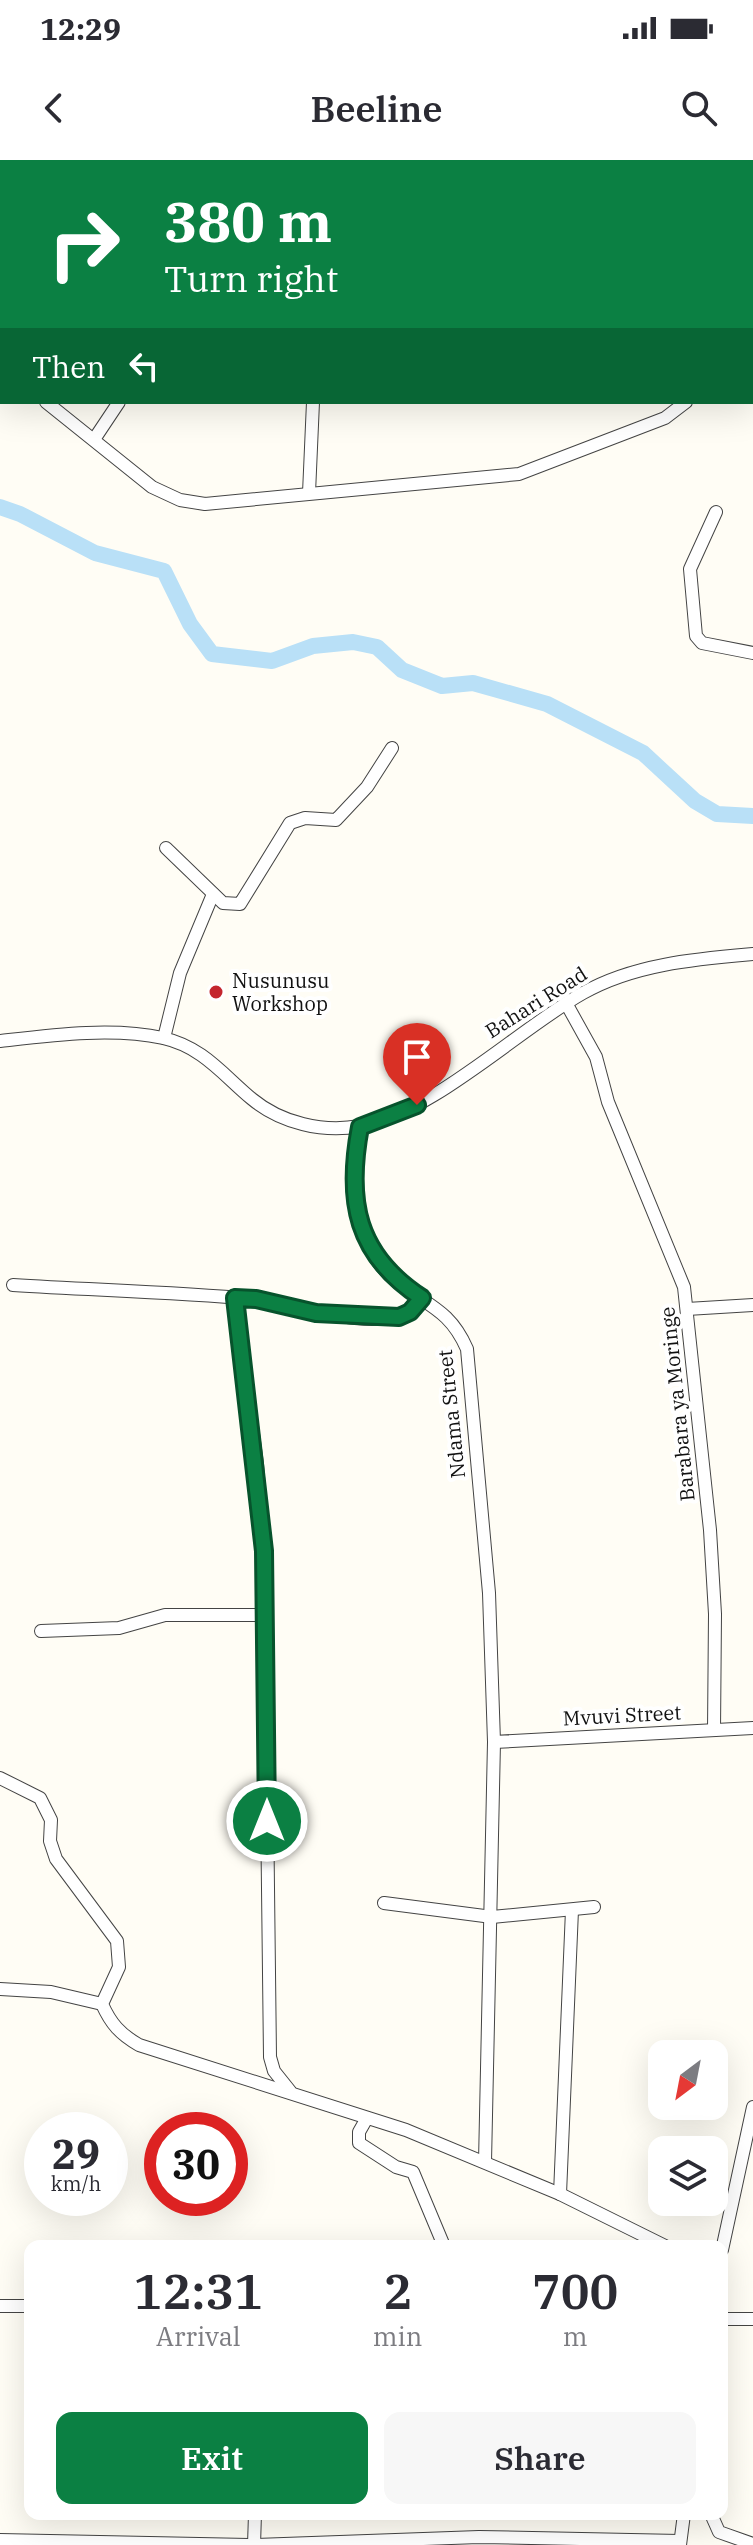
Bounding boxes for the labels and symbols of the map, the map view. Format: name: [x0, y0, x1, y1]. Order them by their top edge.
street label: Bahari Road: [480, 960, 592, 1044]
place label: Nusunusu Workshop: [232, 967, 329, 1017]
marker: Nusunusu Workshop: [207, 983, 225, 1001]
pin: [383, 1023, 451, 1105]
street label: Barabara ya Moringe: [653, 1305, 701, 1503]
street label: Ndama Street: [431, 1348, 471, 1480]
street label: Mvuvi Street: [562, 1698, 682, 1732]
position arrow: [225, 1779, 309, 1863]
north arrow: [648, 2040, 728, 2120]
speed limit sign: 30: [144, 2112, 248, 2216]

